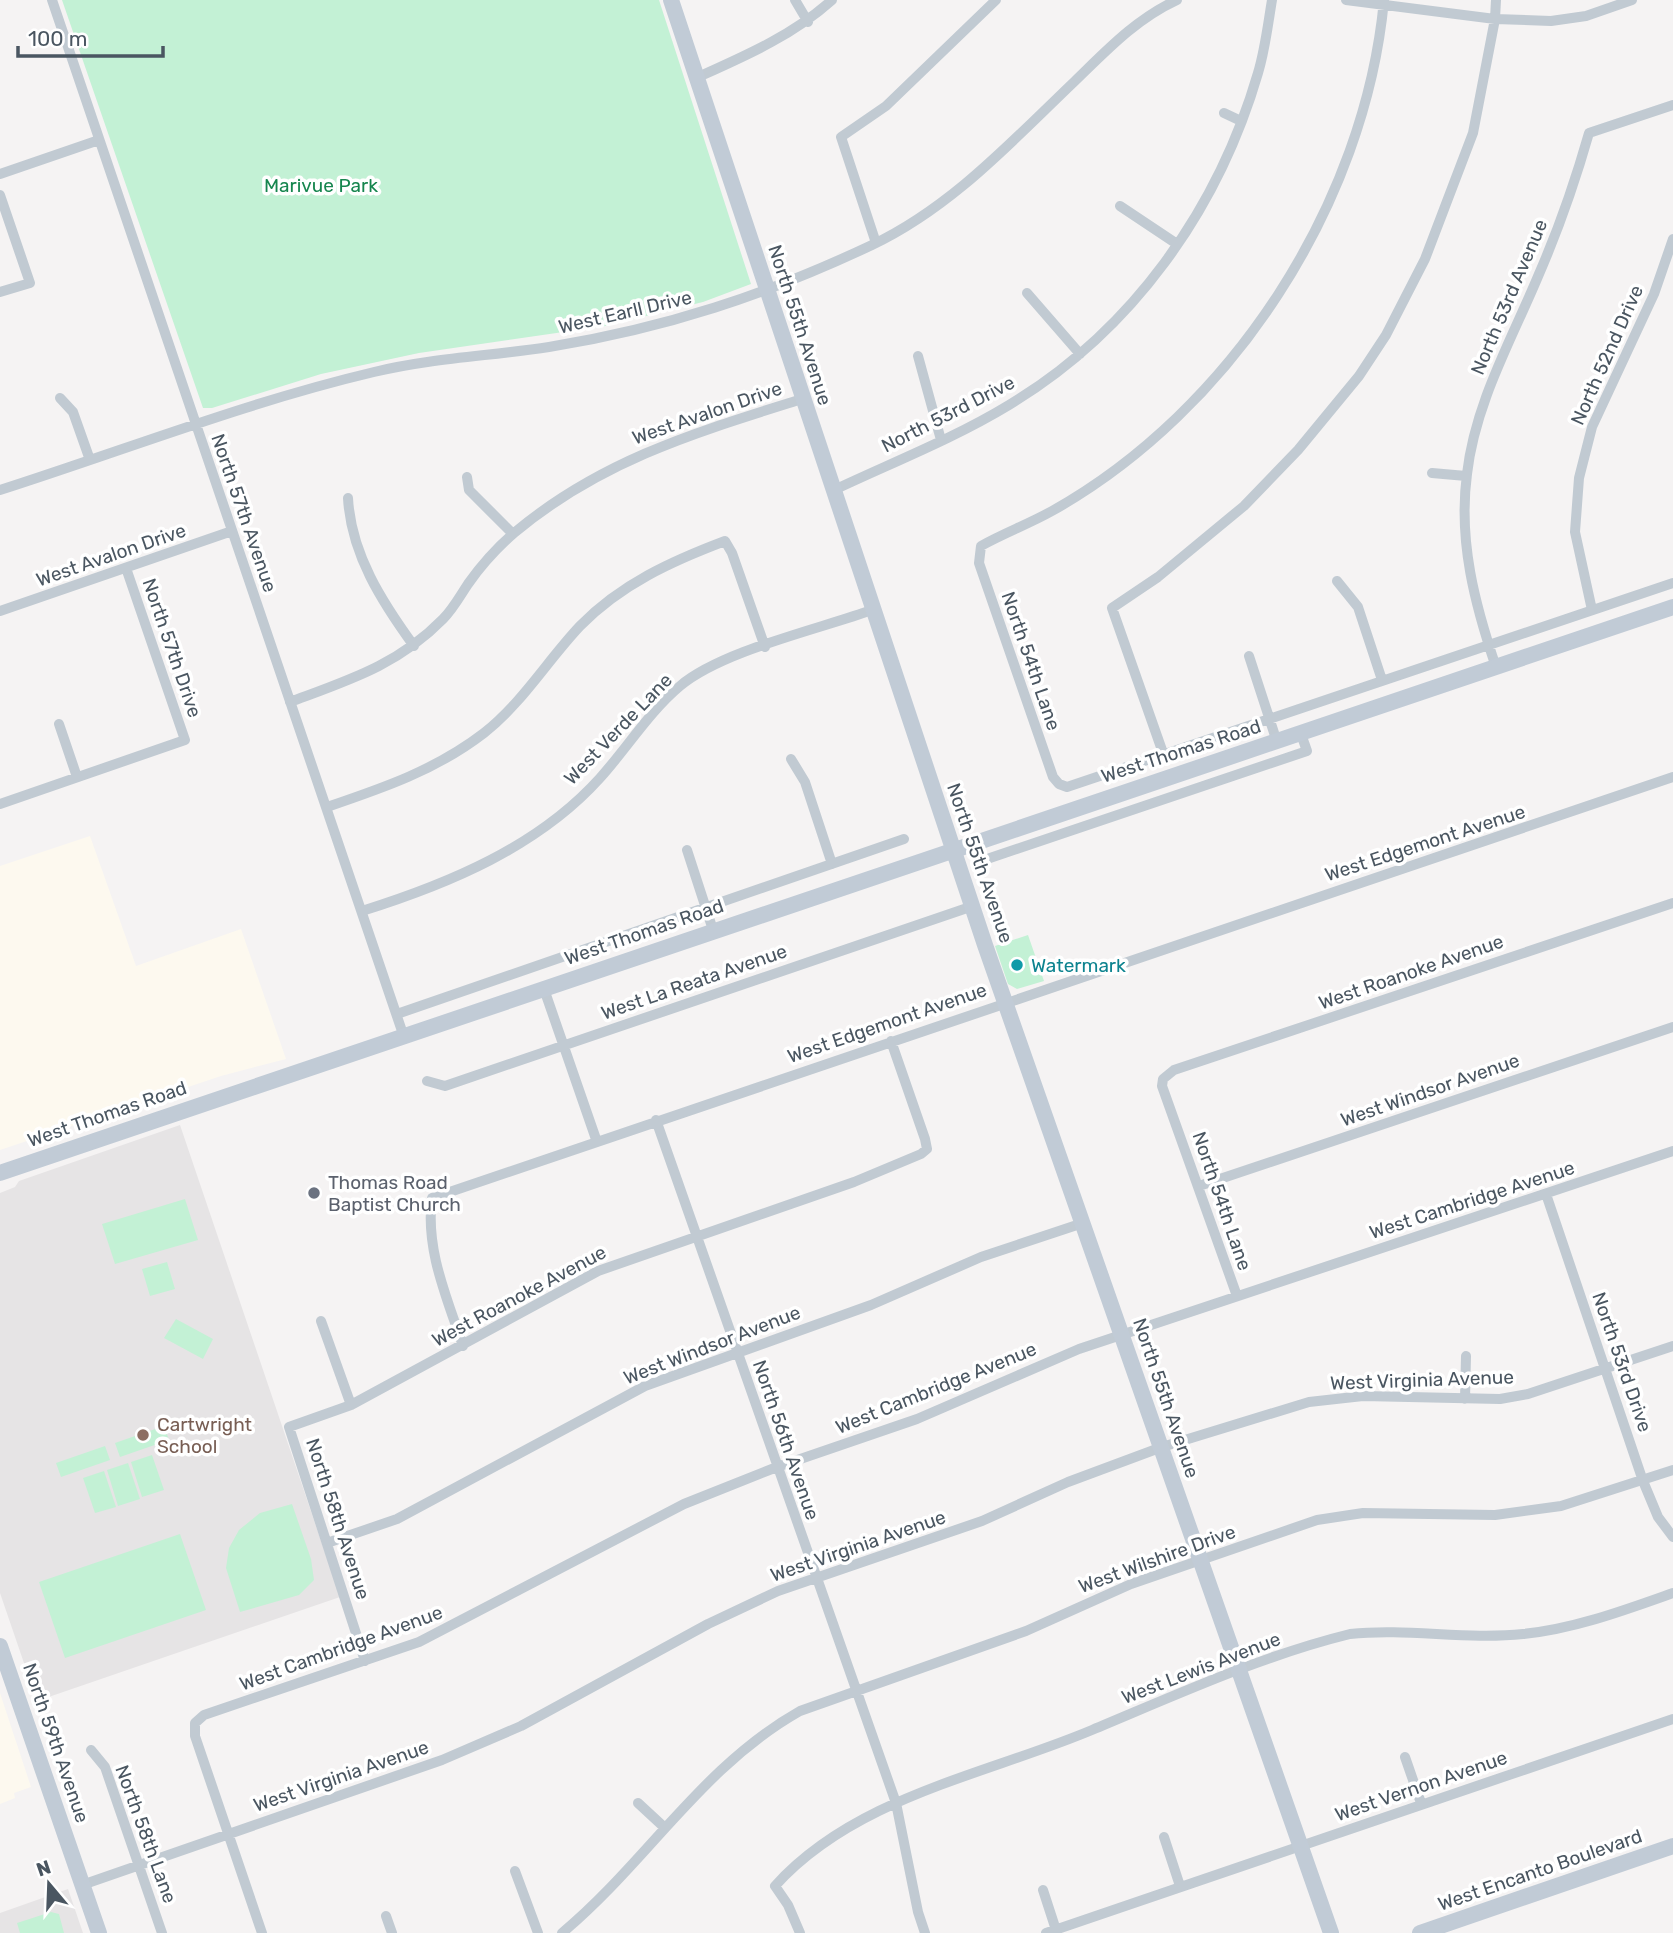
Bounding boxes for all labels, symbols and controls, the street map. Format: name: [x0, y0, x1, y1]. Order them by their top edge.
scale bar: [18, 14, 163, 58]
text: 100 m: [28, 26, 87, 51]
park label: Marivue Park: [264, 174, 378, 197]
street label: North 53rd Avenue: [1466, 216, 1552, 378]
street label: North 55th Avenue: [763, 242, 837, 408]
street label: North 52nd Drive: [1566, 282, 1648, 428]
street label: West Earll Drive: [556, 285, 694, 339]
street label: North 53rd Drive: [878, 371, 1018, 457]
street label: West Avalon Drive: [629, 377, 785, 449]
street label: North 57th Avenue: [206, 431, 282, 595]
street label: West Avalon Drive: [33, 519, 189, 591]
street label: North 57th Drive: [137, 576, 207, 720]
street label: North 54th Lane: [997, 589, 1065, 733]
street label: West Verde Lane: [559, 669, 677, 789]
street label: West Thomas Road: [1098, 714, 1264, 788]
street label: North 55th Avenue: [942, 780, 1018, 946]
street label: West Edgemont Avenue: [1322, 800, 1528, 886]
street label: West Thomas Road: [561, 894, 727, 970]
street label: West Roanoke Avenue: [1316, 930, 1506, 1014]
street label: West La Reata Avenue: [598, 939, 790, 1025]
place label: Watermark: [1031, 954, 1126, 977]
marker: Watermark: [1009, 957, 1025, 973]
street label: West Edgemont Avenue: [784, 978, 990, 1068]
street label: West Windsor Avenue: [1338, 1049, 1522, 1131]
street label: West Thomas Road: [24, 1076, 190, 1152]
street label: North 54th Lane: [1188, 1129, 1256, 1273]
street label: West Cambridge Avenue: [1367, 1156, 1577, 1244]
place label: Thomas Road Baptist Church: [328, 1171, 461, 1216]
marker: Thomas Road Baptist Church: [306, 1185, 322, 1201]
street label: West Roanoke Avenue: [428, 1240, 610, 1352]
street label: North 53rd Drive: [1587, 1289, 1657, 1435]
street label: West Windsor Avenue: [620, 1301, 804, 1389]
street label: North 55th Avenue: [1128, 1315, 1204, 1481]
street label: West Cambridge Avenue: [832, 1337, 1040, 1439]
street label: North 56th Avenue: [748, 1357, 824, 1523]
street label: West Virginia Avenue: [1330, 1365, 1514, 1395]
place label: Cartwright School: [157, 1413, 253, 1458]
marker: Cartwright School: [135, 1427, 151, 1443]
street label: North 58th Avenue: [301, 1436, 375, 1602]
street label: West Virginia Avenue: [767, 1505, 949, 1587]
street label: West Wilshire Drive: [1075, 1520, 1239, 1598]
street label: West Cambridge Avenue: [236, 1601, 446, 1695]
street label: West Lewis Avenue: [1118, 1627, 1284, 1709]
street label: North 59th Avenue: [18, 1660, 94, 1826]
street label: West Virginia Avenue: [250, 1735, 432, 1817]
street label: West Vernon Avenue: [1332, 1746, 1510, 1826]
street label: North 58th Lane: [110, 1762, 182, 1906]
street label: West Encanto Boulevard: [1435, 1824, 1645, 1916]
north arrow: [14, 1849, 84, 1919]
text: N: [33, 1855, 54, 1881]

